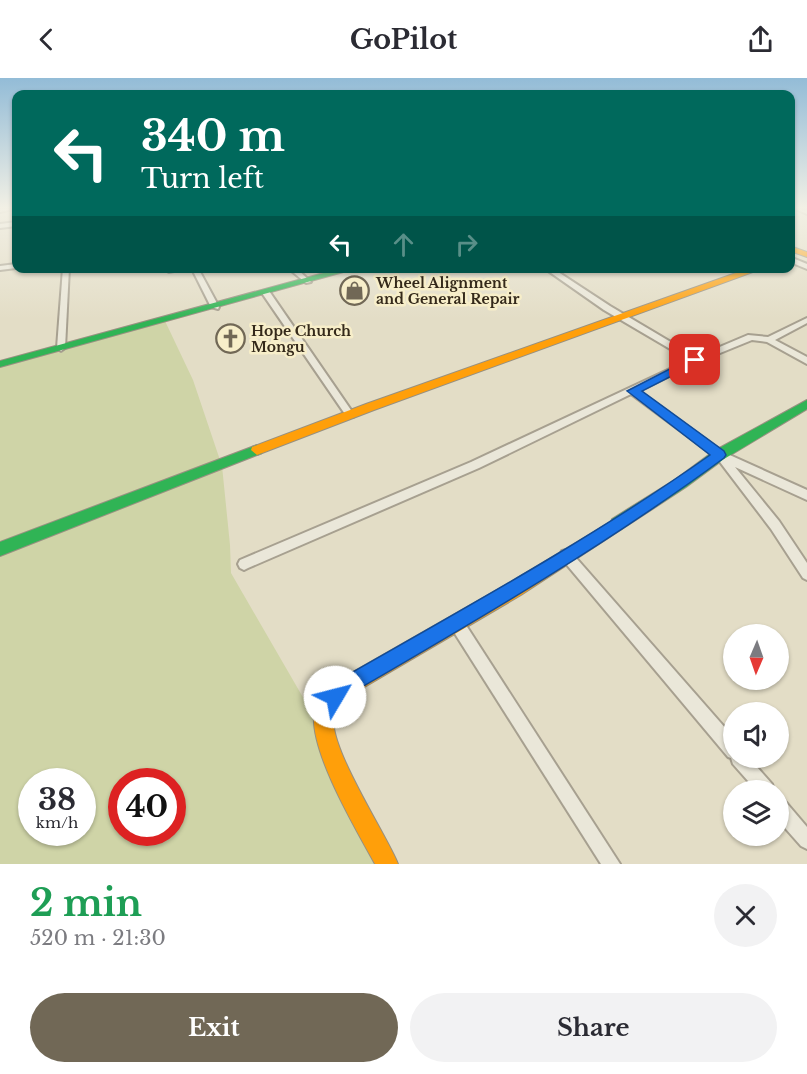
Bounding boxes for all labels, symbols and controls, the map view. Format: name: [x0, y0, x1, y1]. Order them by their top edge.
icon: back: [30, 23, 63, 56]
text: GoPilot: [350, 23, 457, 56]
icon: share: [744, 23, 777, 56]
text: 340 m: [141, 110, 285, 162]
icon: left: [42, 114, 120, 192]
text: Turn left: [141, 162, 264, 195]
icon: left: [324, 228, 357, 261]
icon: ahead: [387, 228, 420, 261]
icon: right: [450, 228, 483, 261]
place label: Wheel Alignment and General Repair: [375, 274, 520, 308]
shop icon: Wheel Alignment and General Repair: [339, 275, 371, 307]
place label: Hope Church Mongu: [251, 322, 351, 356]
church icon: Hope Church Mongu: [214, 323, 246, 355]
pin: [669, 334, 720, 385]
icon: arrive: [678, 343, 711, 376]
north arrow: [723, 624, 789, 690]
map controls: [723, 624, 789, 846]
position arrow: [303, 665, 367, 729]
button: sound: [723, 702, 789, 768]
speed limit sign: 40: [108, 768, 186, 846]
button: layers: [723, 780, 789, 846]
text: 38: [38, 781, 76, 818]
text: km/h: [36, 813, 78, 832]
text: 2 min: [30, 881, 142, 926]
button: close: [714, 884, 777, 947]
text: 520 m · 21:30: [30, 926, 166, 950]
button: Exit: [30, 993, 398, 1062]
button: Share: [410, 993, 777, 1062]

